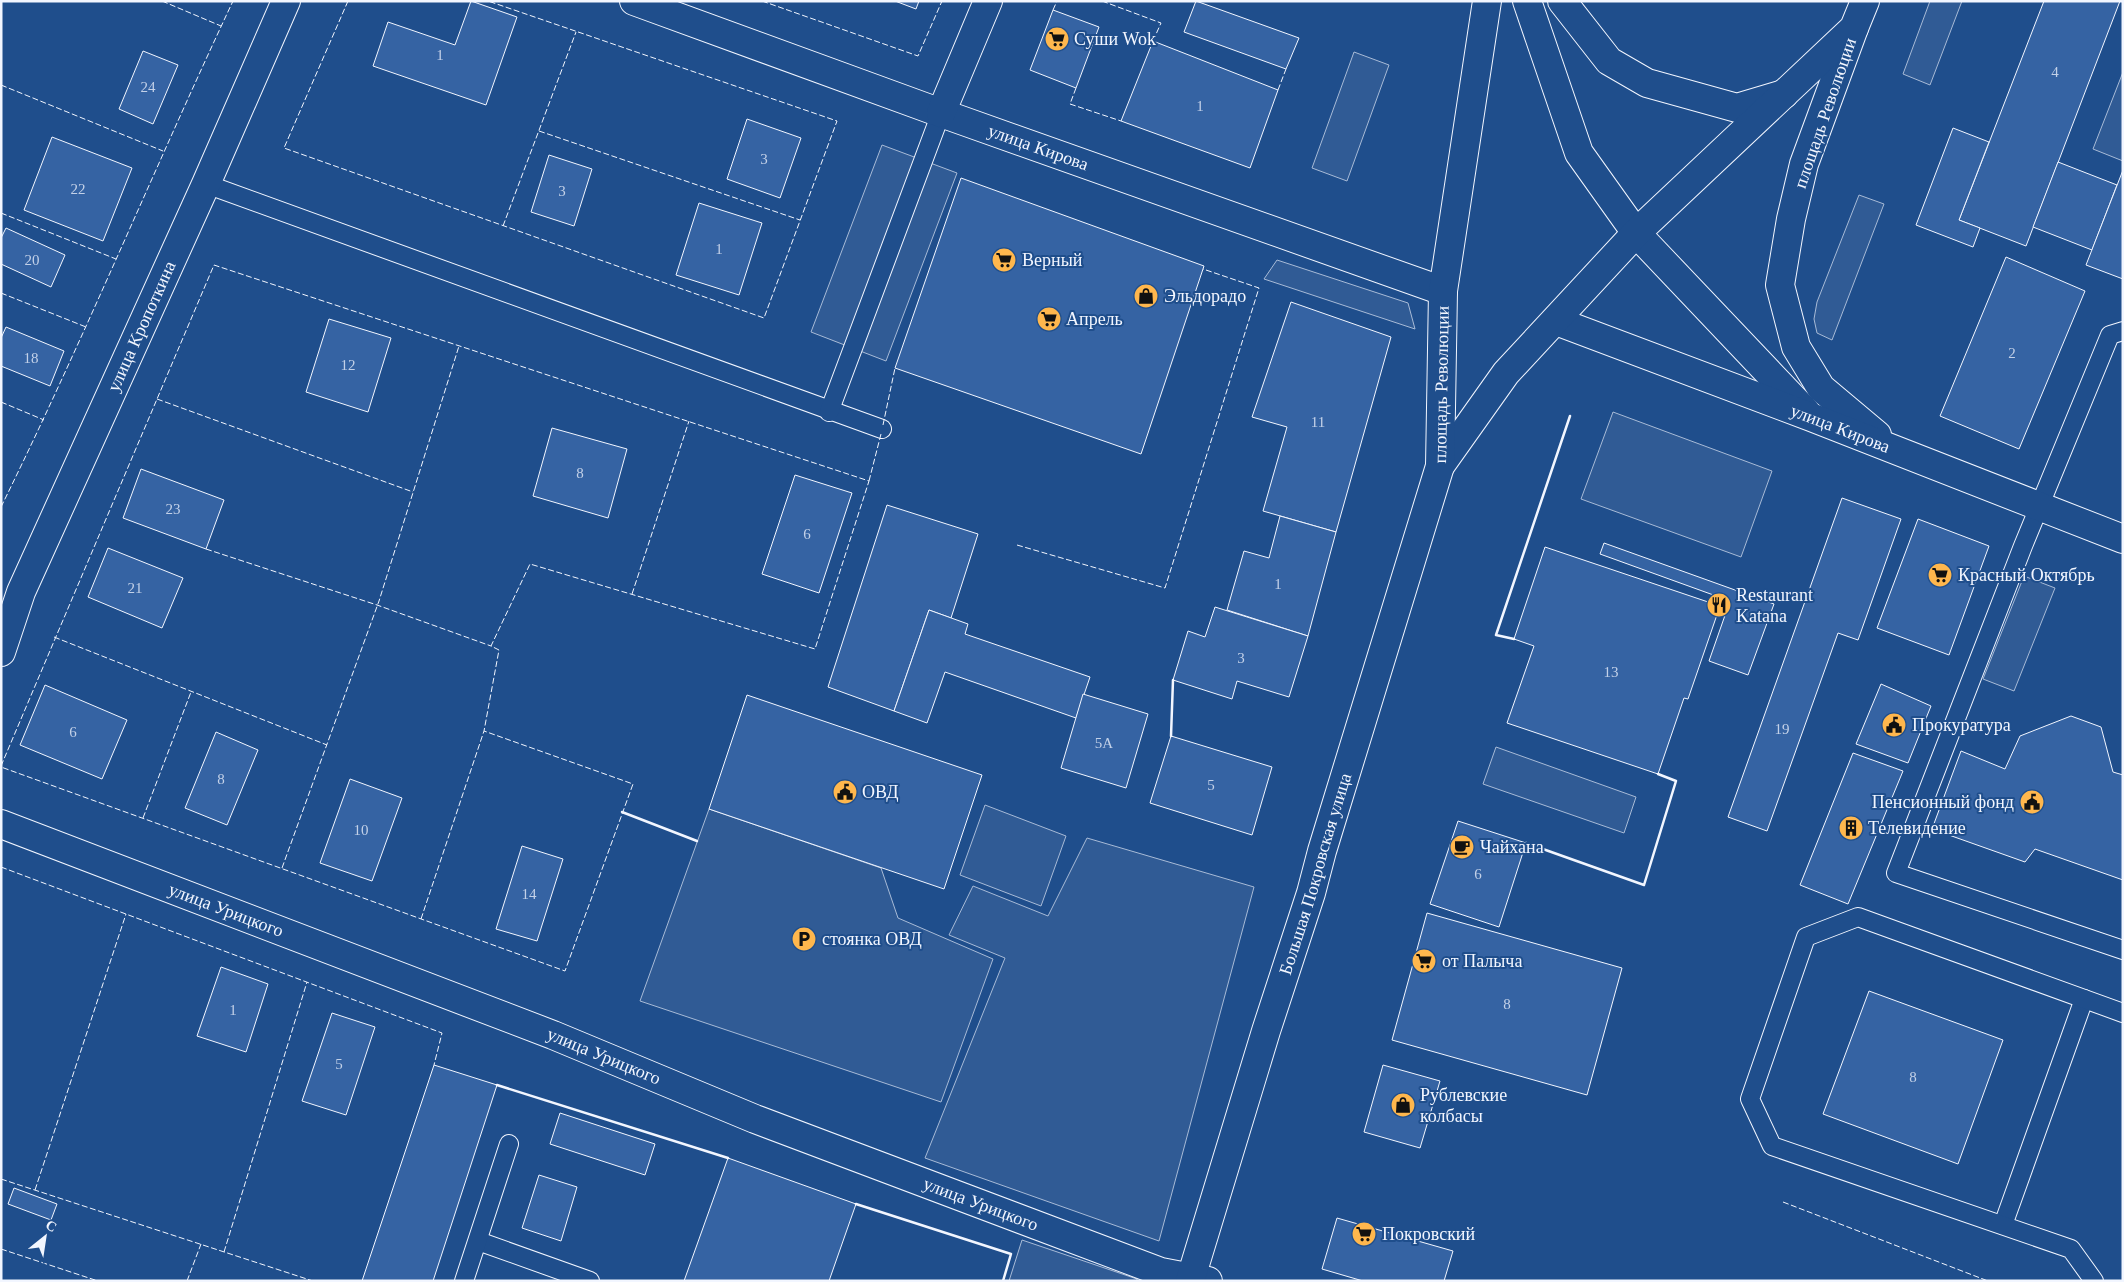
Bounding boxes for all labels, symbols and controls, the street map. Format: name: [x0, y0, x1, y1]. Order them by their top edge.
supermarket icon: Суши Wok: [1044, 26, 1070, 52]
place label: Суши Wok: [1074, 29, 1156, 49]
street label: площадь Революции: [1790, 35, 1860, 191]
house number: 1: [436, 47, 444, 63]
house number: 4: [2051, 64, 2059, 80]
house number: 24: [141, 79, 156, 95]
house number: 1: [1196, 98, 1204, 114]
street label: улица Кирова: [985, 121, 1091, 174]
house number: 3: [760, 151, 768, 167]
house number: 22: [71, 181, 86, 197]
house number: 3: [558, 183, 566, 199]
house number: 1: [715, 241, 723, 257]
supermarket icon: Верный: [991, 247, 1017, 273]
place label: Верный: [1022, 250, 1083, 270]
house number: 20: [25, 252, 40, 268]
street label: улица Кропоткина: [103, 258, 180, 395]
shop icon: Эльдорадо: [1133, 283, 1159, 309]
place label: Эльдорадо: [1164, 286, 1246, 306]
street label: площадь Революции: [1430, 305, 1453, 464]
supermarket icon: Апрель: [1036, 306, 1062, 332]
place label: Апрель: [1066, 309, 1123, 329]
house number: 2: [2008, 345, 2016, 361]
house number: 18: [24, 350, 39, 366]
house number: 12: [341, 357, 356, 373]
street label: улица Кирова: [1788, 400, 1893, 457]
house number: 11: [1311, 414, 1325, 430]
house number: 8: [576, 465, 584, 481]
house number: 23: [166, 501, 181, 517]
house number: 6: [803, 526, 811, 542]
supermarket icon: Красный Октябрь: [1927, 562, 1953, 588]
place label: Красный Октябрь: [1958, 565, 2095, 585]
house number: 1: [1274, 576, 1282, 592]
house number: 21: [128, 580, 143, 596]
place label: Restaurant Katana: [1736, 585, 1813, 626]
restaurant icon: Restaurant Katana: [1706, 592, 1732, 618]
house number: 3: [1237, 650, 1245, 666]
house number: 13: [1604, 664, 1619, 680]
public building icon: Прокуратура: [1881, 712, 1907, 738]
place label: Прокуратура: [1912, 715, 2011, 735]
house number: 19: [1775, 721, 1790, 737]
house number: 6: [69, 724, 77, 740]
house number: 5А: [1095, 735, 1113, 751]
house number: 8: [217, 771, 225, 787]
street label: Большая Покровская улица: [1275, 771, 1355, 977]
house number: 5: [1207, 777, 1215, 793]
public building icon: ОВД: [832, 779, 858, 805]
place label: ОВД: [862, 782, 899, 802]
public building icon: Пенсионный фонд: [2019, 789, 2045, 815]
place label: Пенсионный фонд: [1872, 792, 2014, 812]
building icon: Телевидение: [1838, 815, 1864, 841]
place label: Телевидение: [1868, 818, 1966, 838]
house number: 10: [354, 822, 369, 838]
cafe icon: Чайхана: [1449, 834, 1475, 860]
place label: Чайхана: [1480, 837, 1544, 857]
house number: 6: [1474, 866, 1482, 882]
street label: улица Урицкого: [166, 879, 286, 941]
house number: 14: [522, 886, 537, 902]
parking icon: стоянка ОВД: [791, 926, 817, 952]
place label: стоянка ОВД: [822, 929, 922, 949]
supermarket icon: от Палыча: [1411, 948, 1437, 974]
place label: от Палыча: [1442, 951, 1522, 971]
house number: 8: [1503, 996, 1511, 1012]
house number: 1: [229, 1002, 237, 1018]
street label: улица Урицкого: [544, 1024, 664, 1089]
house number: 5: [335, 1056, 343, 1072]
house number: 8: [1909, 1069, 1917, 1085]
place label: Рублевские колбасы: [1420, 1085, 1507, 1126]
shop icon: Рублевские колбасы: [1390, 1092, 1416, 1118]
street label: улица Урицкого: [921, 1173, 1041, 1235]
north arrow: [20, 1212, 70, 1262]
text: С: [43, 1217, 59, 1235]
supermarket icon: Покровский: [1351, 1221, 1377, 1247]
place label: Покровский: [1382, 1224, 1476, 1244]

